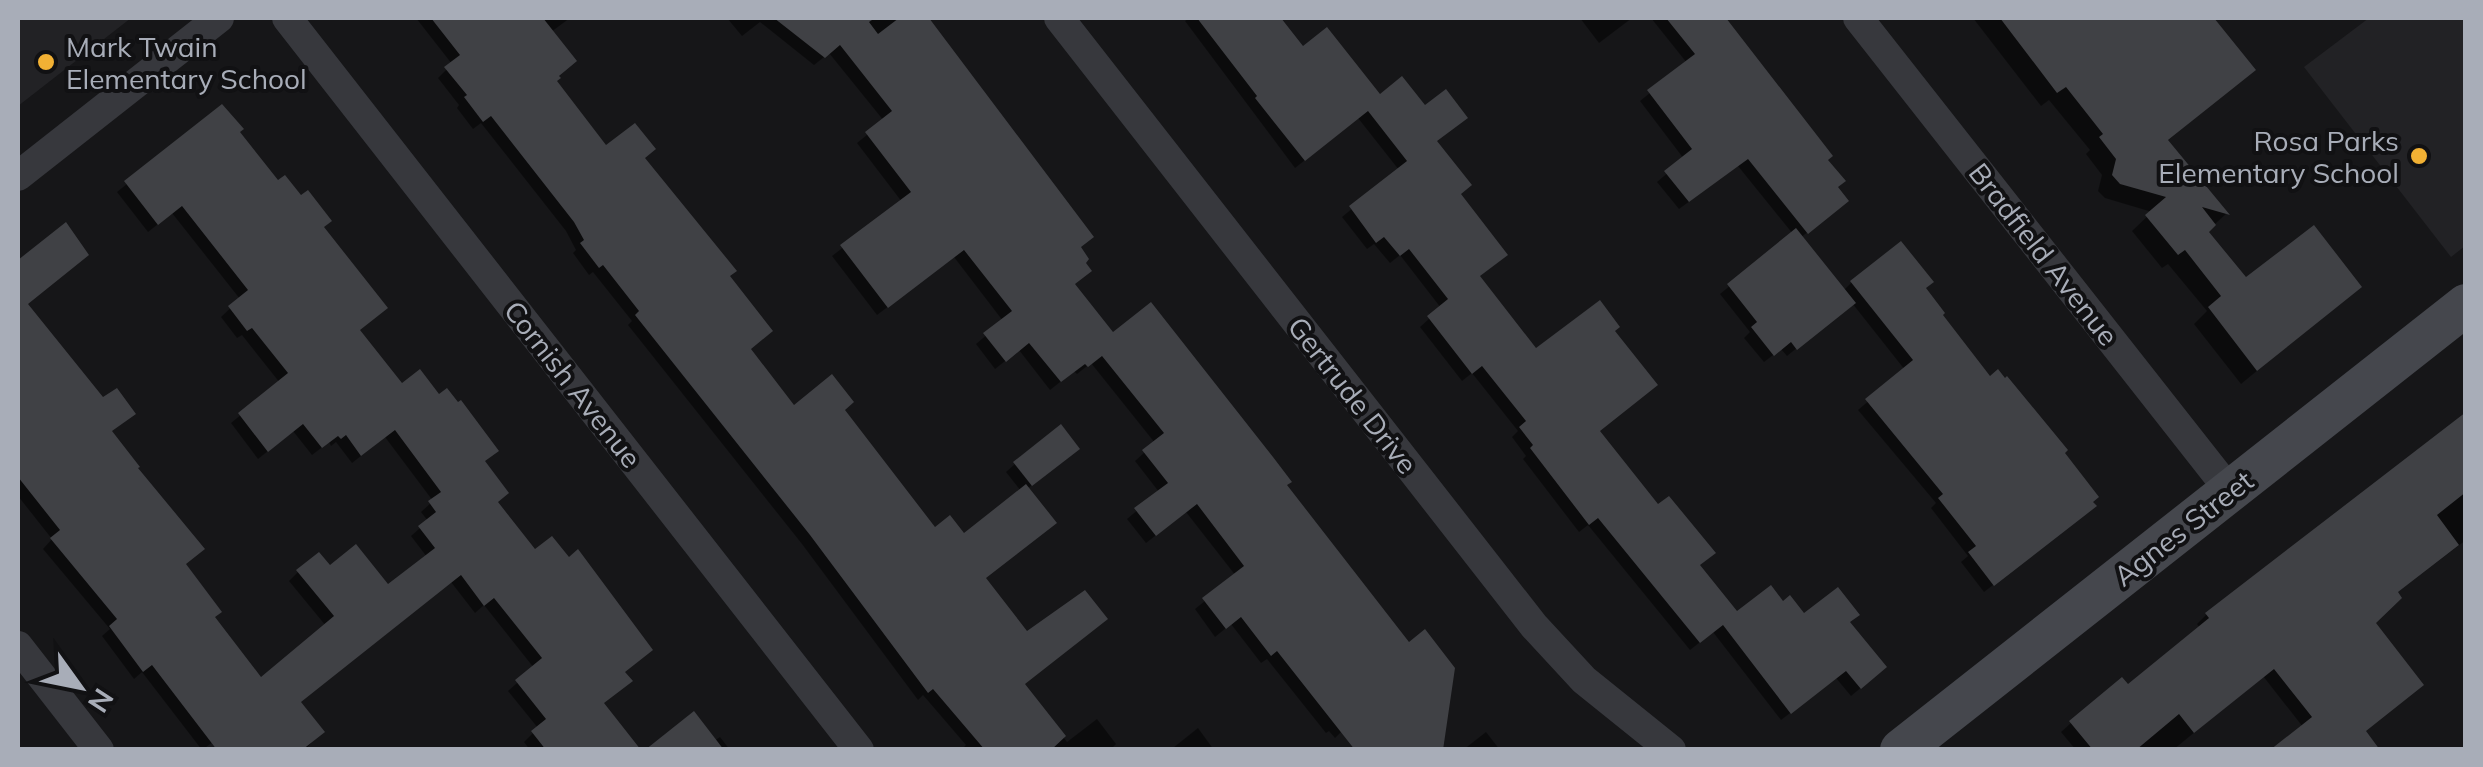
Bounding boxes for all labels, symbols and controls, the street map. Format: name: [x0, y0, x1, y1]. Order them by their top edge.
place label: Mark Twain Elementary School: [66, 29, 307, 96]
marker: Mark Twain Elementary School: [35, 51, 57, 73]
place label: Rosa Parks Elementary School: [2158, 123, 2399, 190]
marker: Rosa Parks Elementary School: [2408, 145, 2430, 167]
street label: Bradfield Avenue: [1962, 156, 2126, 352]
street label: Cornish Avenue: [497, 293, 649, 475]
street label: Gertrude Drive: [1281, 309, 1425, 481]
street label: Agnes Street: [2106, 462, 2260, 593]
north arrow: [30, 637, 130, 737]
text: N: [81, 682, 122, 719]

